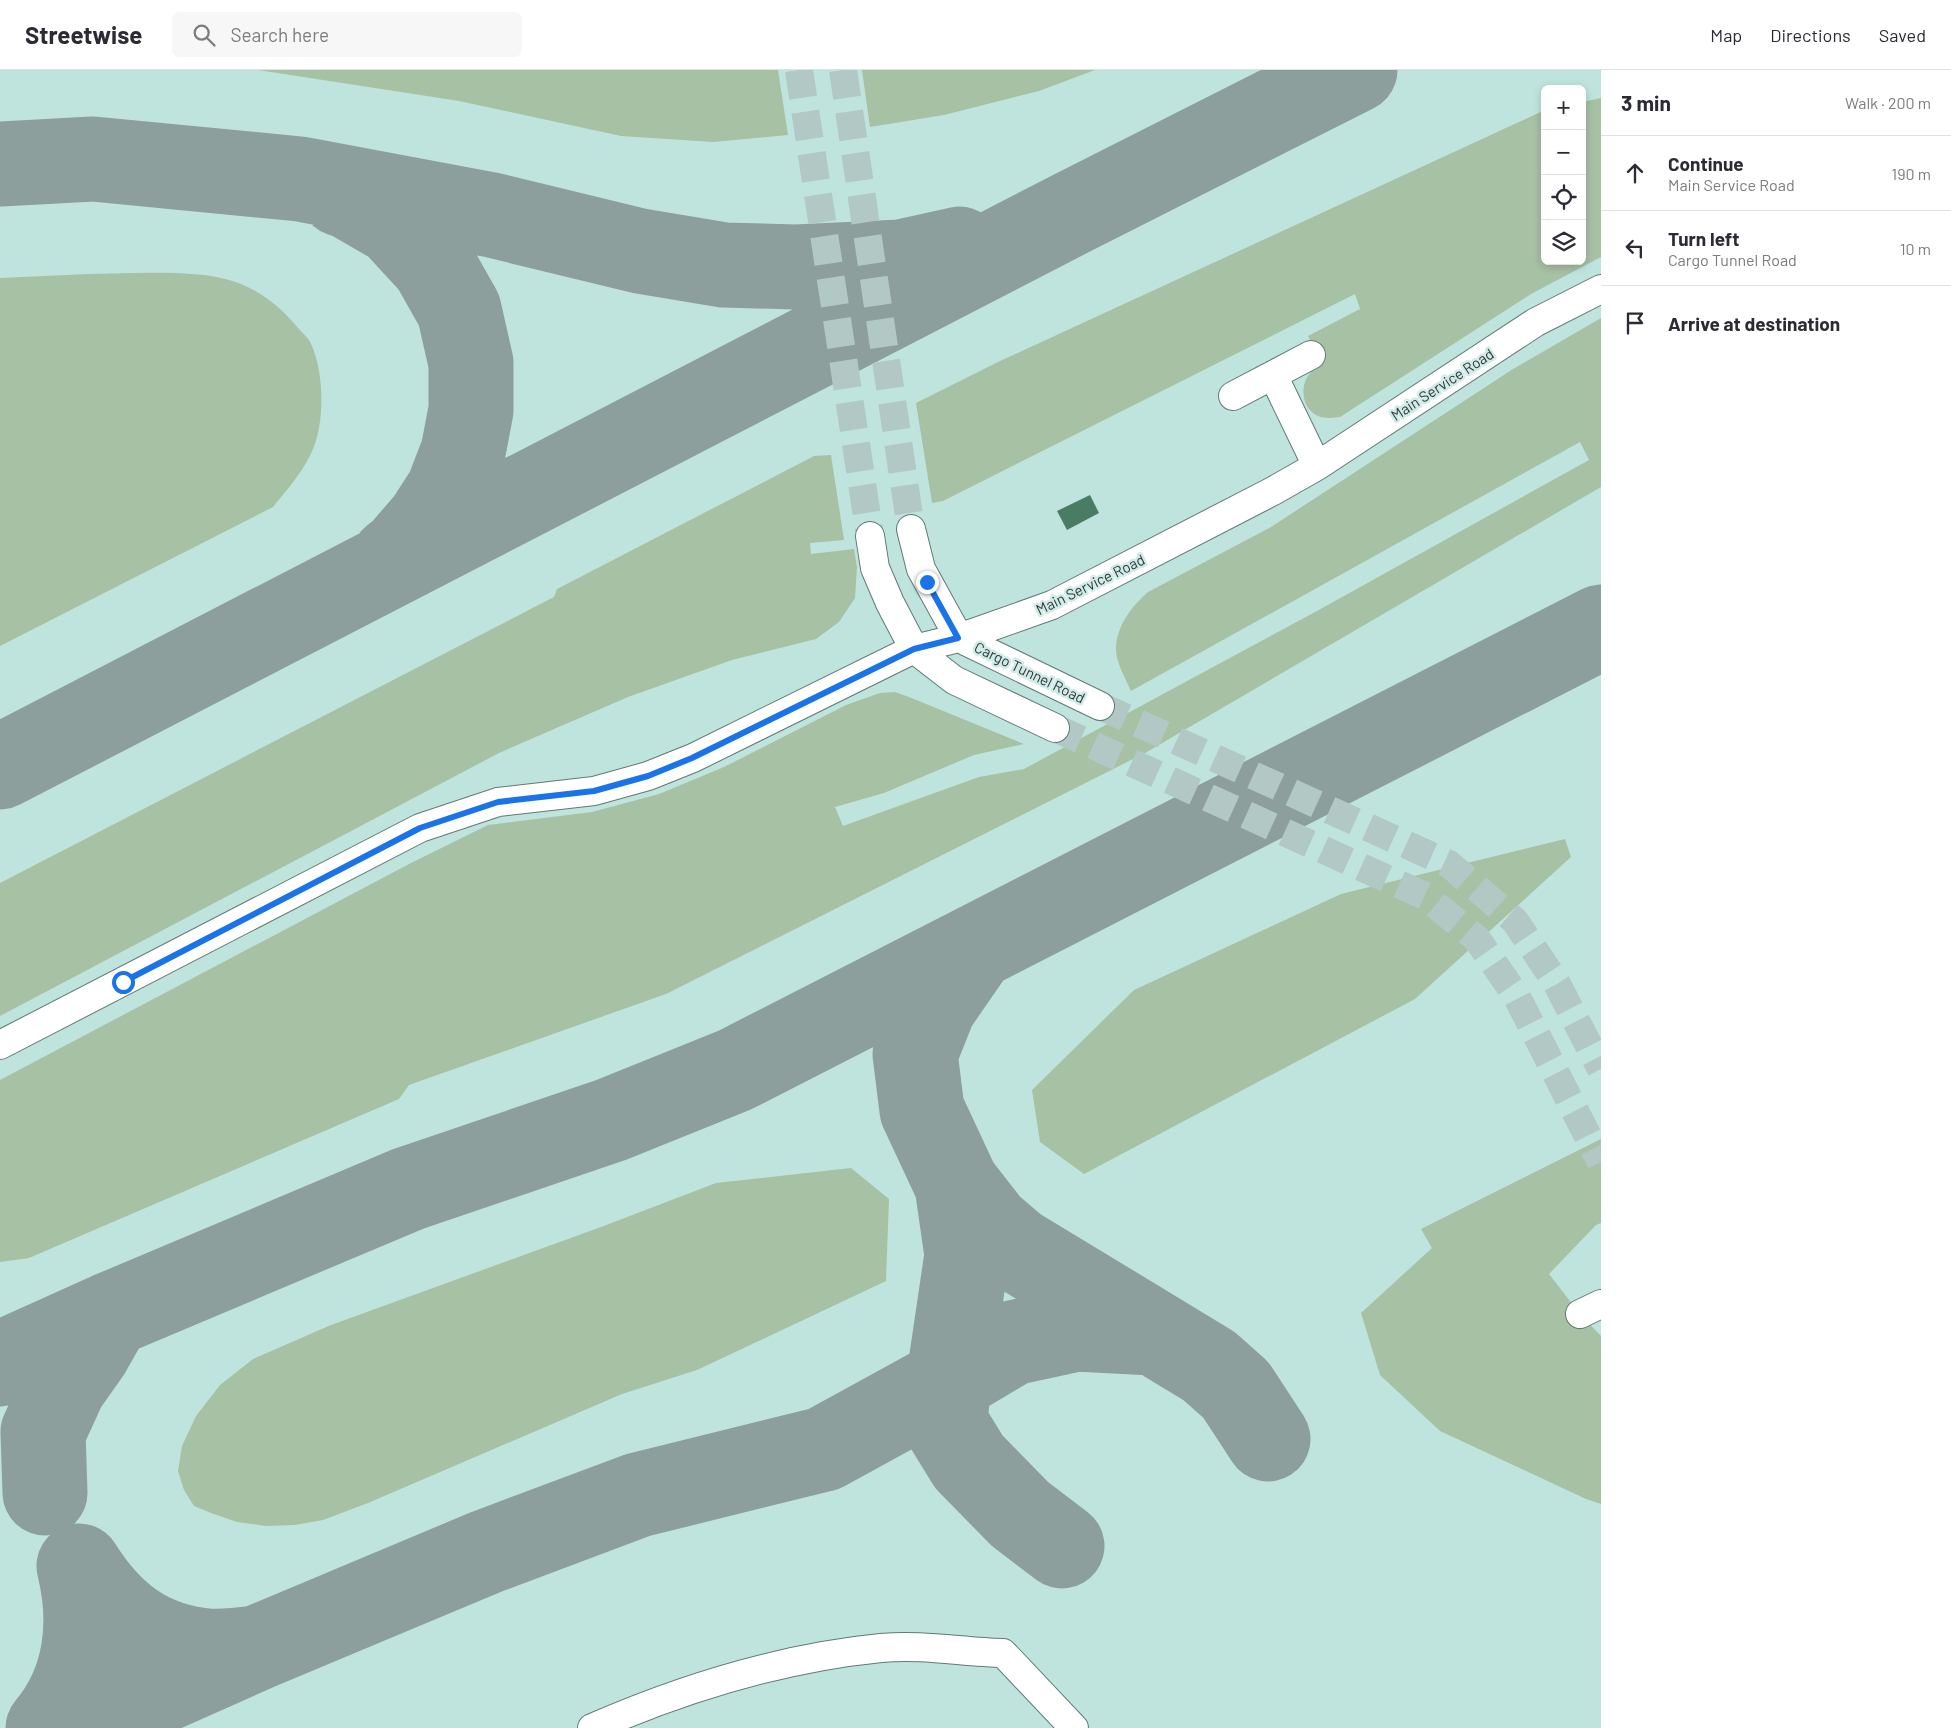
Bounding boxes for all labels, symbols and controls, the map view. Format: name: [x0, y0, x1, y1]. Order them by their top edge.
search box: [172, 12, 522, 57]
text: Streetwise: [25, 20, 142, 49]
icon: search: [190, 21, 218, 49]
text: Search here: [230, 23, 329, 46]
text: Map: [1710, 24, 1742, 46]
text: Directions: [1770, 24, 1851, 46]
text: Saved: [1879, 24, 1926, 46]
map controls: [1541, 85, 1586, 265]
button: +: [1541, 85, 1586, 130]
text: 3 min: [1621, 90, 1671, 115]
text: Walk · 200 m: [1845, 93, 1931, 112]
button: −: [1541, 130, 1586, 175]
text: Continue: [1668, 152, 1744, 175]
icon: ahead: [1621, 159, 1649, 187]
text: 190 m: [1892, 164, 1931, 183]
button: locate: [1541, 175, 1586, 220]
text: Main Service Road: [1668, 175, 1795, 194]
button: layers: [1541, 220, 1586, 265]
text: Turn left: [1668, 227, 1739, 250]
icon: left: [1621, 234, 1649, 262]
text: 10 m: [1900, 239, 1931, 258]
text: Cargo Tunnel Road: [1668, 250, 1797, 269]
icon: arrive: [1621, 309, 1649, 337]
text: Arrive at destination: [1668, 312, 1840, 335]
street label: Main Service Road: [1387, 344, 1497, 424]
street label: Main Service Road: [1033, 550, 1147, 618]
route end: [916, 571, 939, 594]
street label: Cargo Tunnel Road: [972, 637, 1088, 707]
route start: [112, 971, 135, 994]

